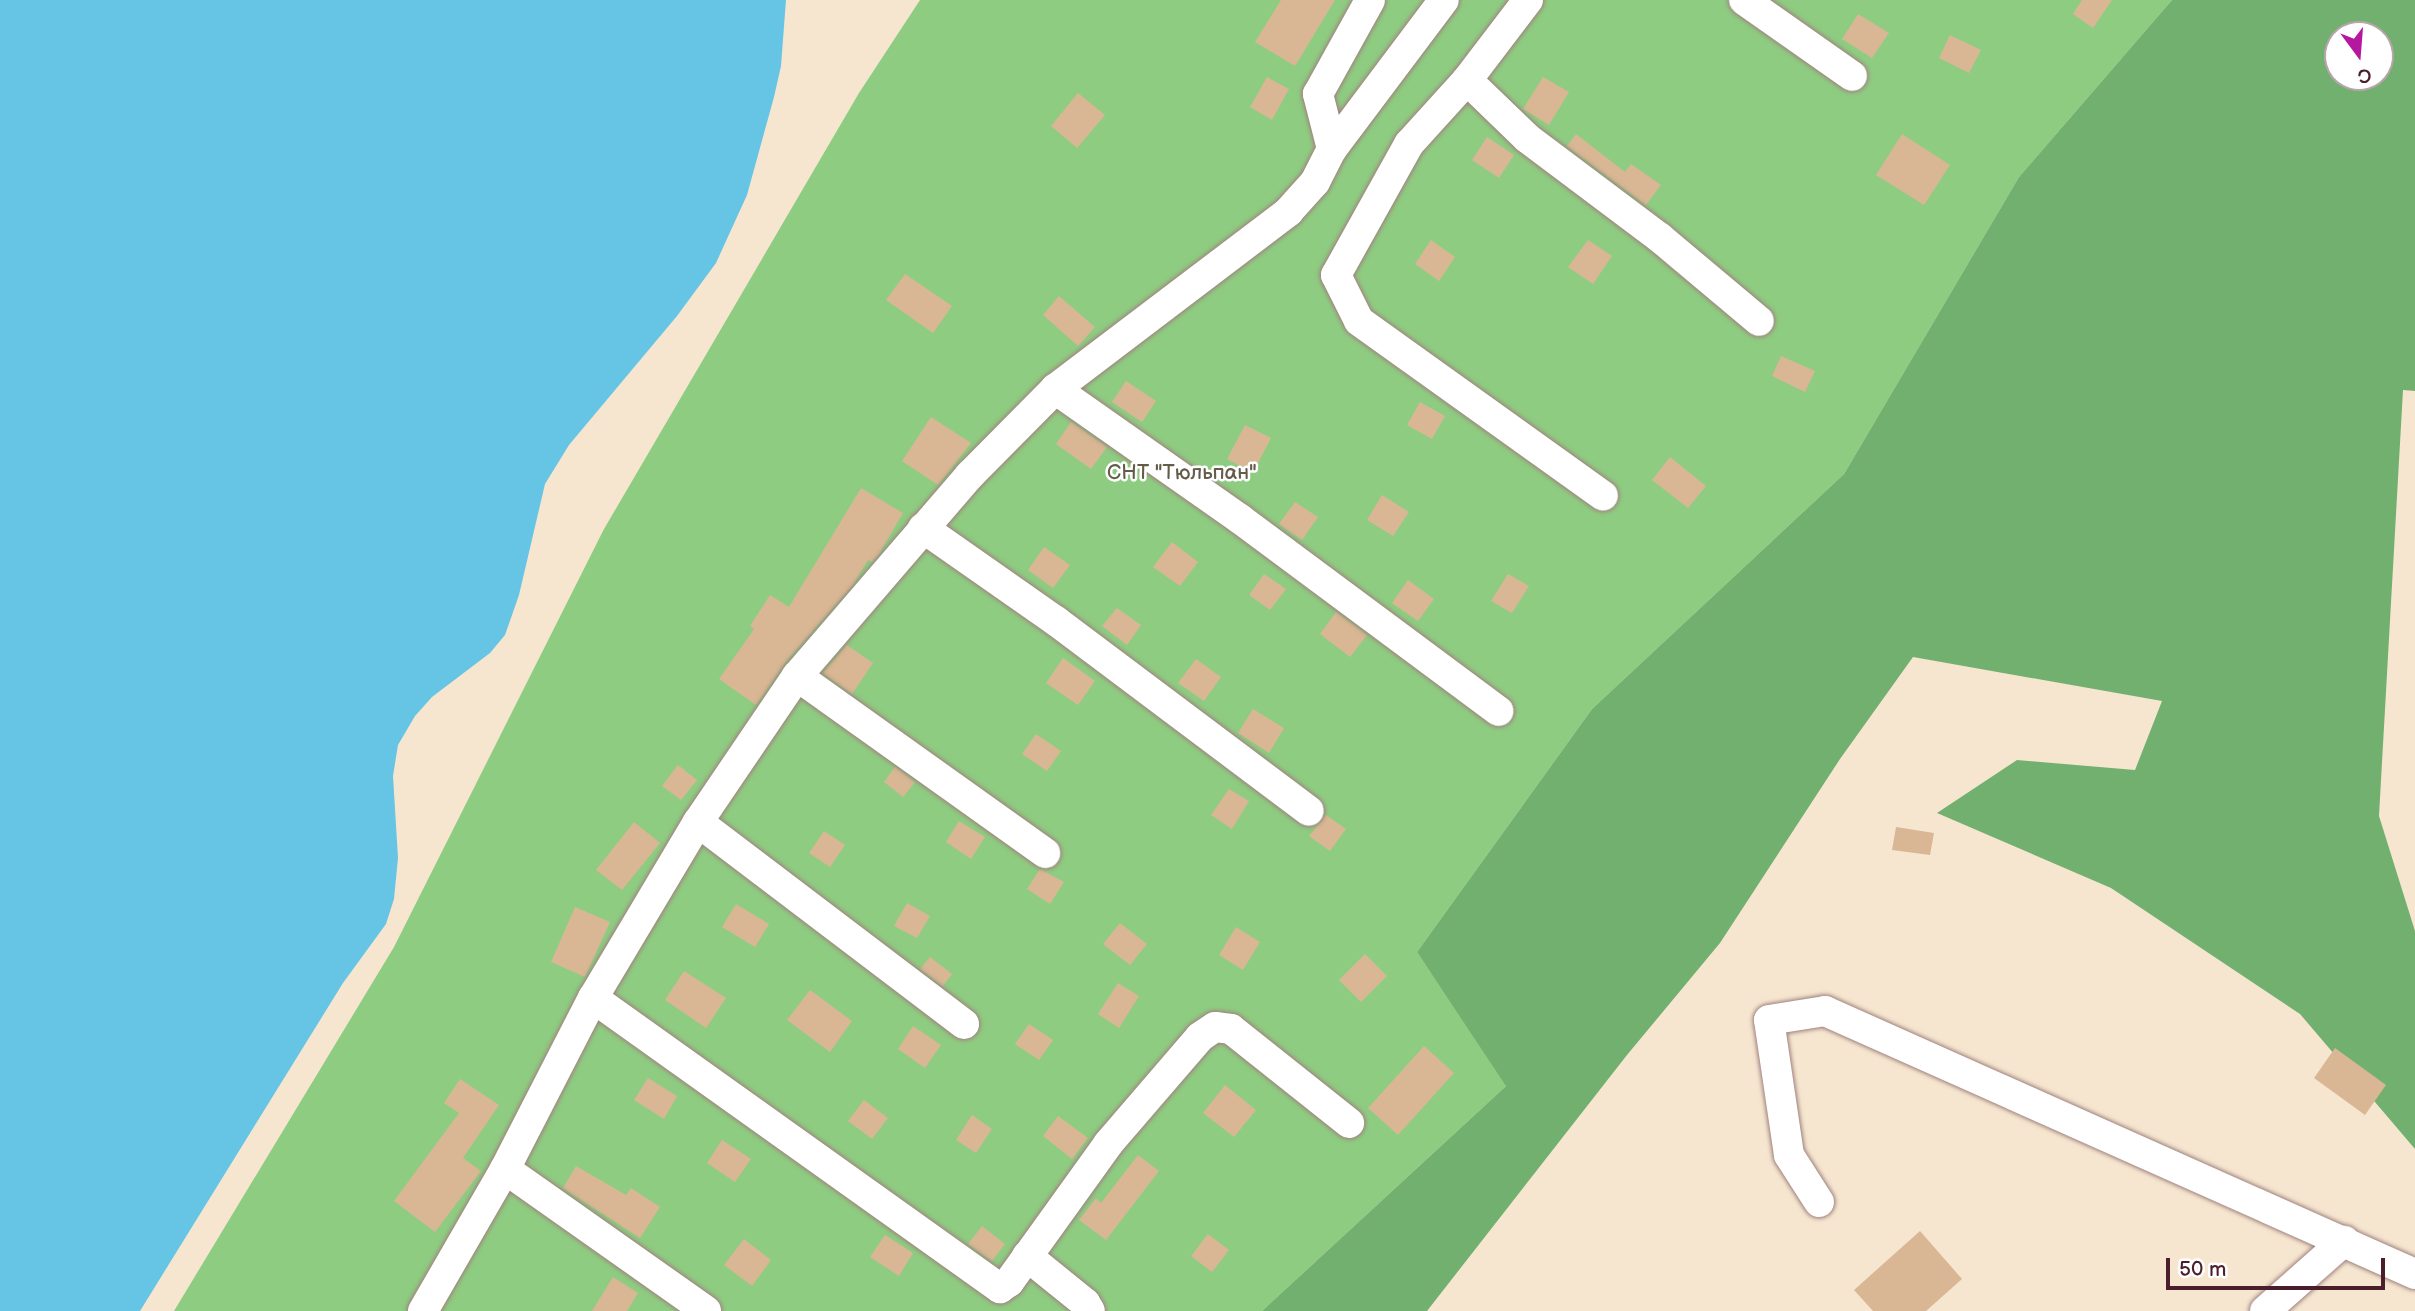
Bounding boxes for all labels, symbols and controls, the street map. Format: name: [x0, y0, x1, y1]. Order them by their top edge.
north arrow: [2324, 21, 2394, 91]
text: С: [2355, 62, 2374, 88]
park label: СНТ "Тюльпан": [1107, 460, 1257, 486]
scale bar: [2170, 1244, 2389, 1288]
text: 50 m: [2179, 1257, 2226, 1282]

